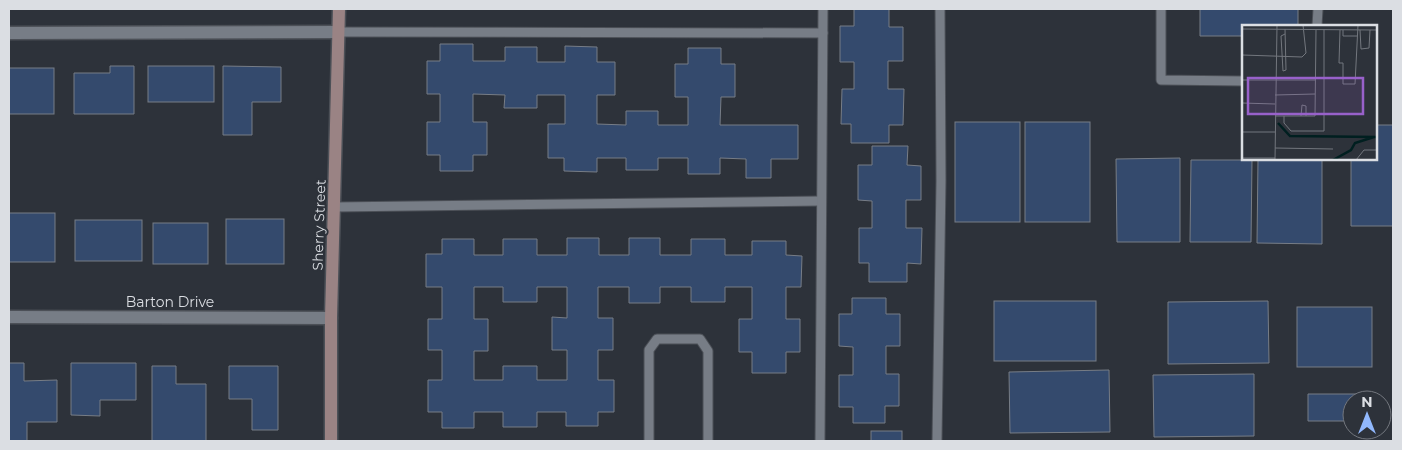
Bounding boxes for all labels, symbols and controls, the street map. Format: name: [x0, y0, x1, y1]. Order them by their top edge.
inset map: [1242, 25, 1377, 160]
street label: Sherry Street: [308, 179, 330, 271]
street label: Barton Drive: [126, 293, 214, 311]
north arrow: [1342, 390, 1392, 440]
text: N: [1361, 393, 1373, 411]

